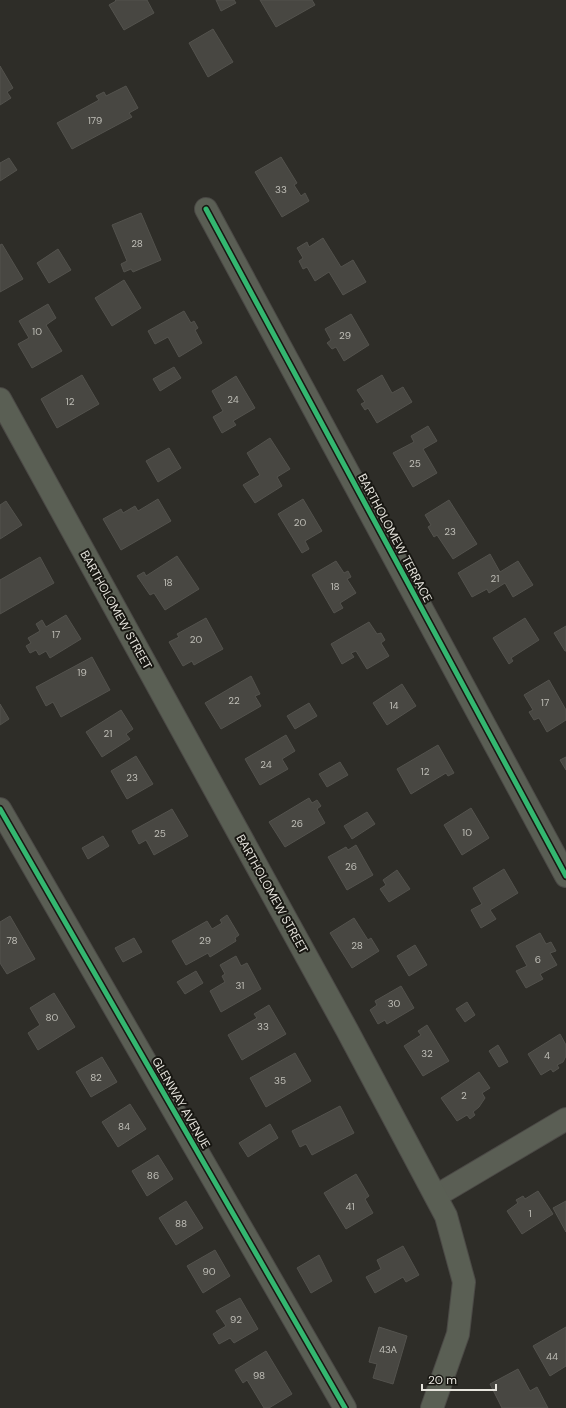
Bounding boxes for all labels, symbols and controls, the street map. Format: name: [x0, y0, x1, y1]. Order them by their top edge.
house number: 179: [88, 114, 102, 127]
house number: 33: [275, 183, 287, 196]
house number: 28: [131, 237, 143, 250]
house number: 10: [32, 325, 42, 338]
house number: 29: [339, 329, 351, 342]
house number: 24: [227, 393, 239, 406]
house number: 12: [66, 395, 75, 408]
house number: 25: [409, 457, 421, 470]
street label: BARTHOLOMEW TERRACE: [354, 471, 436, 605]
house number: 20: [294, 516, 306, 529]
house number: 23: [444, 525, 456, 538]
street label: BARTHOLOMEW STREET: [77, 548, 156, 673]
house number: 21: [491, 572, 499, 585]
house number: 18: [163, 576, 173, 589]
house number: 18: [330, 580, 340, 593]
house number: 17: [52, 628, 60, 641]
house number: 20: [190, 633, 202, 646]
house number: 19: [77, 666, 87, 679]
house number: 22: [228, 694, 240, 707]
house number: 17: [541, 696, 549, 709]
house number: 14: [389, 699, 399, 712]
house number: 21: [104, 727, 112, 740]
house number: 24: [260, 758, 272, 771]
house number: 12: [421, 765, 430, 778]
house number: 23: [126, 771, 138, 784]
house number: 26: [291, 817, 303, 830]
house number: 10: [462, 826, 472, 839]
house number: 25: [154, 827, 166, 840]
street label: BARTHOLOMEW STREET: [233, 832, 312, 957]
house number: 26: [345, 860, 357, 873]
house number: 78: [6, 934, 18, 947]
house number: 29: [199, 934, 211, 947]
house number: 28: [351, 939, 363, 952]
house number: 6: [535, 953, 541, 966]
house number: 31: [236, 979, 244, 992]
house number: 30: [388, 997, 401, 1010]
house number: 80: [46, 1011, 59, 1024]
house number: 33: [257, 1020, 269, 1033]
house number: 32: [421, 1047, 433, 1060]
house number: 4: [544, 1049, 550, 1062]
street label: GLENWAY AVENUE: [148, 1054, 214, 1152]
house number: 82: [90, 1071, 102, 1084]
house number: 35: [274, 1074, 286, 1087]
house number: 2: [461, 1089, 467, 1102]
house number: 84: [118, 1120, 130, 1133]
house number: 86: [147, 1169, 159, 1182]
house number: 41: [345, 1200, 355, 1213]
house number: 1: [528, 1207, 532, 1220]
house number: 88: [175, 1217, 187, 1230]
house number: 90: [202, 1265, 216, 1278]
house number: 92: [230, 1313, 242, 1326]
house number: 43A: [379, 1343, 397, 1356]
house number: 44: [546, 1350, 558, 1363]
scale bar: [422, 1366, 496, 1392]
house number: 98: [253, 1369, 265, 1382]
text: 20 m: [428, 1372, 457, 1388]

